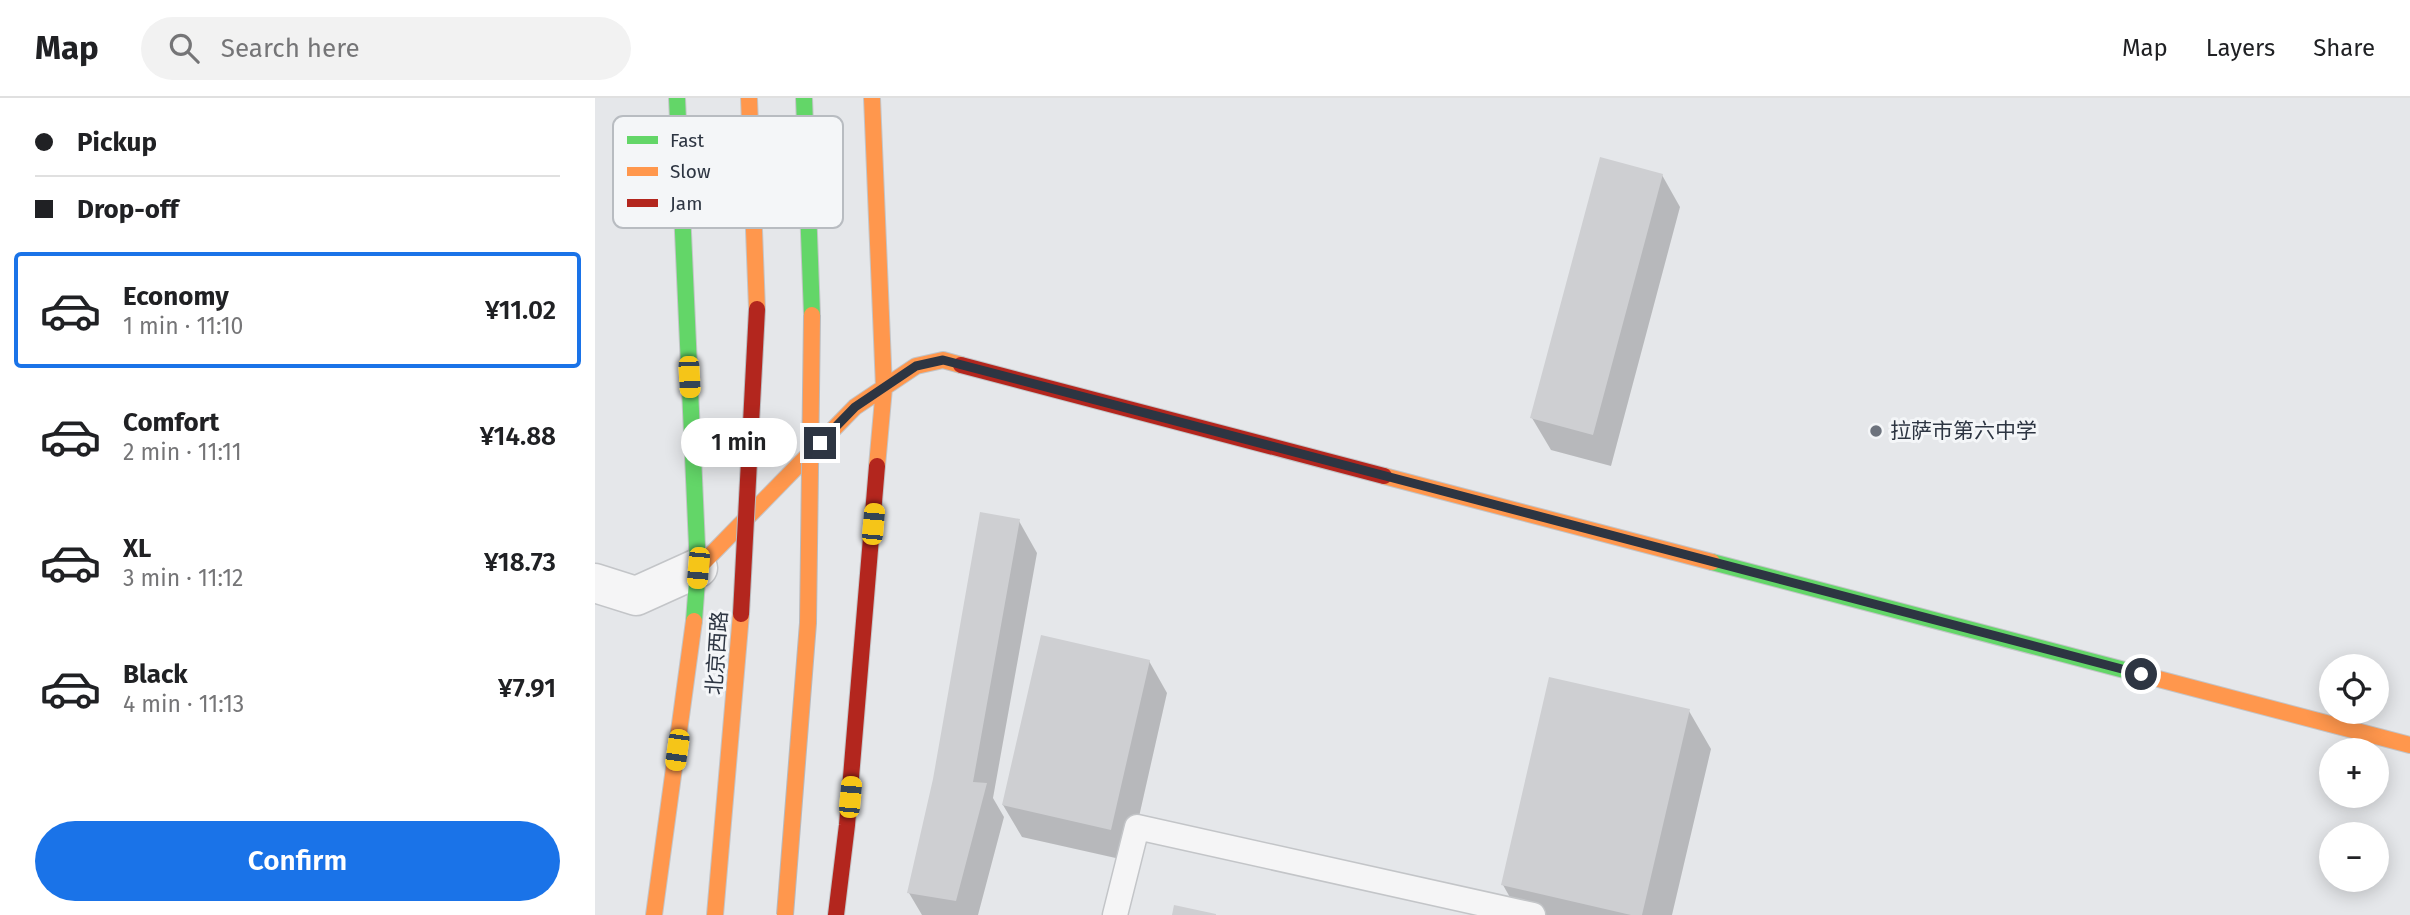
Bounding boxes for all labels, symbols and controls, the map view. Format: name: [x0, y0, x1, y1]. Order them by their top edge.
search box: [141, 17, 631, 80]
text: Map: [35, 28, 99, 68]
icon: search: [165, 29, 203, 67]
text: Search here: [221, 33, 360, 64]
text: Map: [2122, 34, 2168, 62]
text: Layers: [2206, 34, 2275, 62]
text: Share: [2313, 34, 2375, 62]
legend: [613, 116, 843, 228]
text: Pickup: [77, 127, 157, 158]
text: Fast: [670, 129, 704, 152]
text: Slow: [670, 160, 711, 183]
text: Jam: [670, 192, 702, 215]
text: Drop-off: [77, 194, 179, 225]
icon: car: [39, 279, 102, 342]
text: Economy: [123, 281, 229, 312]
text: ¥11.02: [485, 295, 556, 326]
text: 1 min · 11:10: [123, 312, 243, 340]
car: [678, 355, 701, 399]
icon: car: [39, 405, 102, 468]
text: Comfort: [123, 407, 219, 438]
callout: 1 min: [680, 418, 796, 468]
place label: 拉萨市第六中学: [1890, 418, 2037, 444]
text: ¥14.88: [480, 421, 556, 452]
marker: 拉萨市第六中学: [1868, 423, 1884, 439]
route end: [804, 427, 836, 459]
text: 1 min: [711, 428, 767, 456]
text: 2 min · 11:11: [123, 438, 242, 466]
car: [861, 502, 886, 546]
icon: car: [39, 531, 102, 594]
text: XL: [123, 533, 151, 564]
car: [686, 546, 711, 590]
text: ¥18.73: [484, 547, 556, 578]
text: 3 min · 11:12: [123, 564, 244, 592]
street label: 北京西路: [701, 610, 733, 696]
map controls: [2319, 654, 2389, 892]
button: locate: [2319, 654, 2389, 724]
icon: car: [39, 657, 102, 720]
route start: [2125, 658, 2157, 690]
text: Black: [123, 659, 188, 690]
text: ¥7.91: [498, 673, 556, 704]
text: 4 min · 11:13: [123, 690, 244, 718]
car: [664, 728, 691, 772]
button: +: [2319, 738, 2389, 808]
car: [838, 775, 863, 819]
button: Confirm: [35, 821, 560, 901]
button: −: [2319, 822, 2389, 892]

